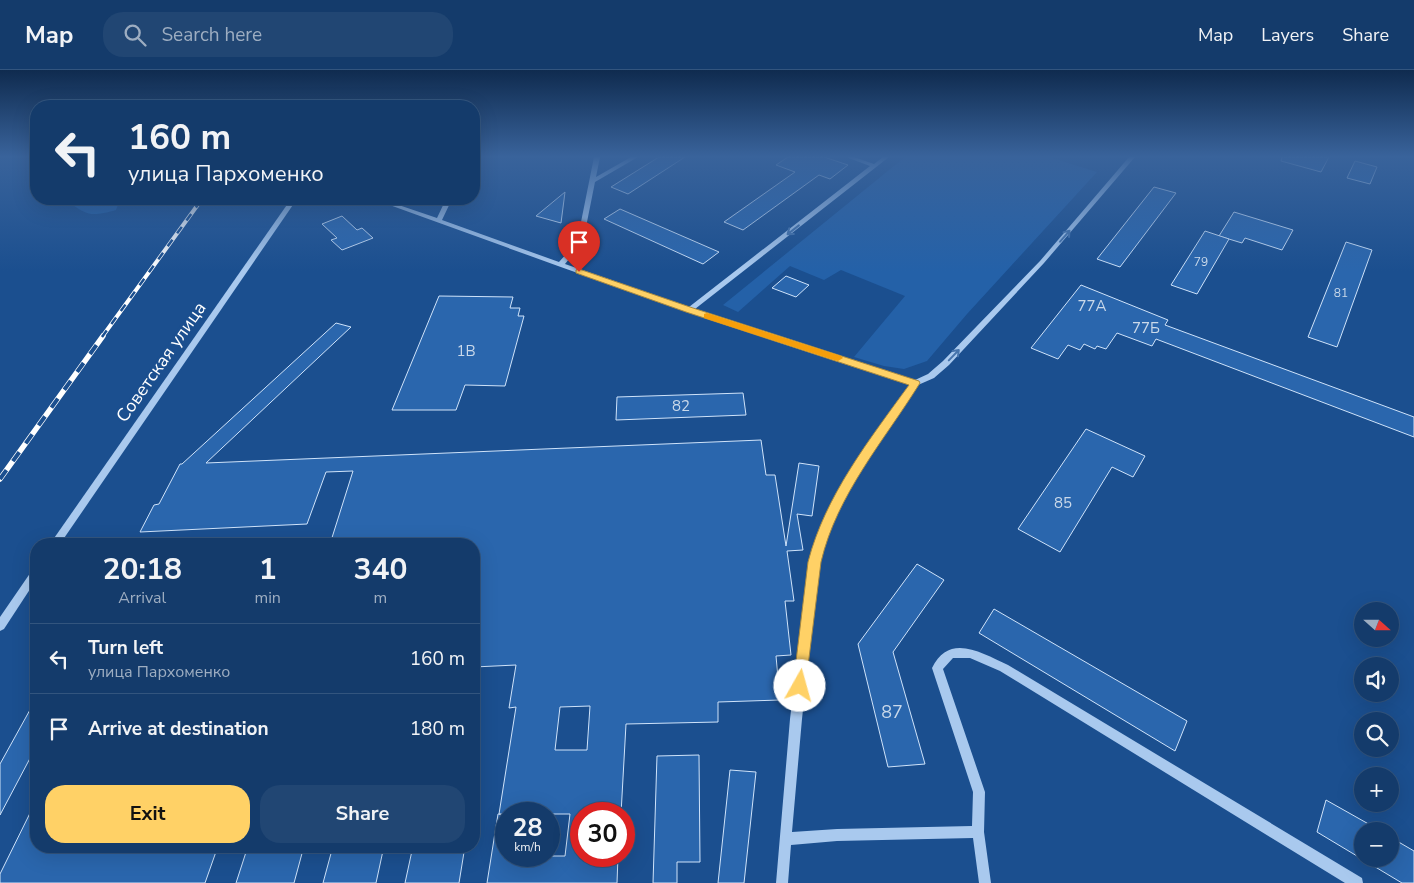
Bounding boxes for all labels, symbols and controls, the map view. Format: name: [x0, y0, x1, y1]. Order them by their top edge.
search box: [103, 12, 453, 57]
text: Map: [25, 19, 73, 51]
icon: search: [121, 21, 149, 49]
text: Search here: [161, 22, 262, 48]
text: Map: [1198, 23, 1233, 47]
text: Layers: [1261, 23, 1314, 47]
text: Share: [1342, 23, 1389, 47]
text: 160 m: [128, 114, 231, 161]
icon: left: [45, 120, 110, 185]
text: улица Пархоменко: [128, 159, 324, 189]
pin: [558, 221, 600, 272]
one-way arrow: [786, 225, 800, 235]
icon: arrive: [565, 228, 593, 256]
one-way arrow: [1059, 229, 1071, 242]
house number: 79: [1194, 254, 1208, 270]
house number: 81: [1334, 285, 1348, 301]
house number: 77А: [1078, 296, 1107, 316]
street label: Советская улица: [110, 297, 212, 427]
house number: 77Б: [1132, 318, 1160, 338]
house number: 1В: [456, 341, 476, 361]
one-way arrow: [948, 348, 960, 361]
house number: 82: [672, 396, 690, 416]
house number: 85: [1054, 493, 1072, 513]
text: 20:18: [103, 549, 182, 590]
text: 1: [259, 549, 277, 590]
text: 340: [353, 549, 407, 590]
text: Arrival: [118, 587, 166, 609]
text: min: [254, 587, 281, 609]
text: m: [374, 587, 387, 609]
north arrow: [1354, 602, 1399, 648]
map controls: [1354, 602, 1399, 867]
text: Turn left: [88, 635, 163, 661]
icon: left: [45, 645, 73, 673]
text: 160 m: [410, 646, 465, 672]
button: sound: [1354, 657, 1399, 702]
position arrow: [773, 659, 825, 711]
text: улица Пархоменко: [88, 661, 230, 683]
house number: 87: [881, 700, 903, 724]
button: search: [1354, 712, 1399, 757]
icon: arrive: [45, 715, 73, 743]
text: Arrive at destination: [88, 716, 269, 742]
text: 180 m: [410, 716, 465, 742]
button: +: [1354, 767, 1399, 812]
button: Exit: [45, 785, 250, 843]
button: Share: [260, 785, 465, 843]
speed limit sign: 30: [570, 802, 635, 867]
text: 28: [512, 811, 543, 845]
button: −: [1354, 822, 1399, 867]
text: km/h: [514, 839, 541, 855]

